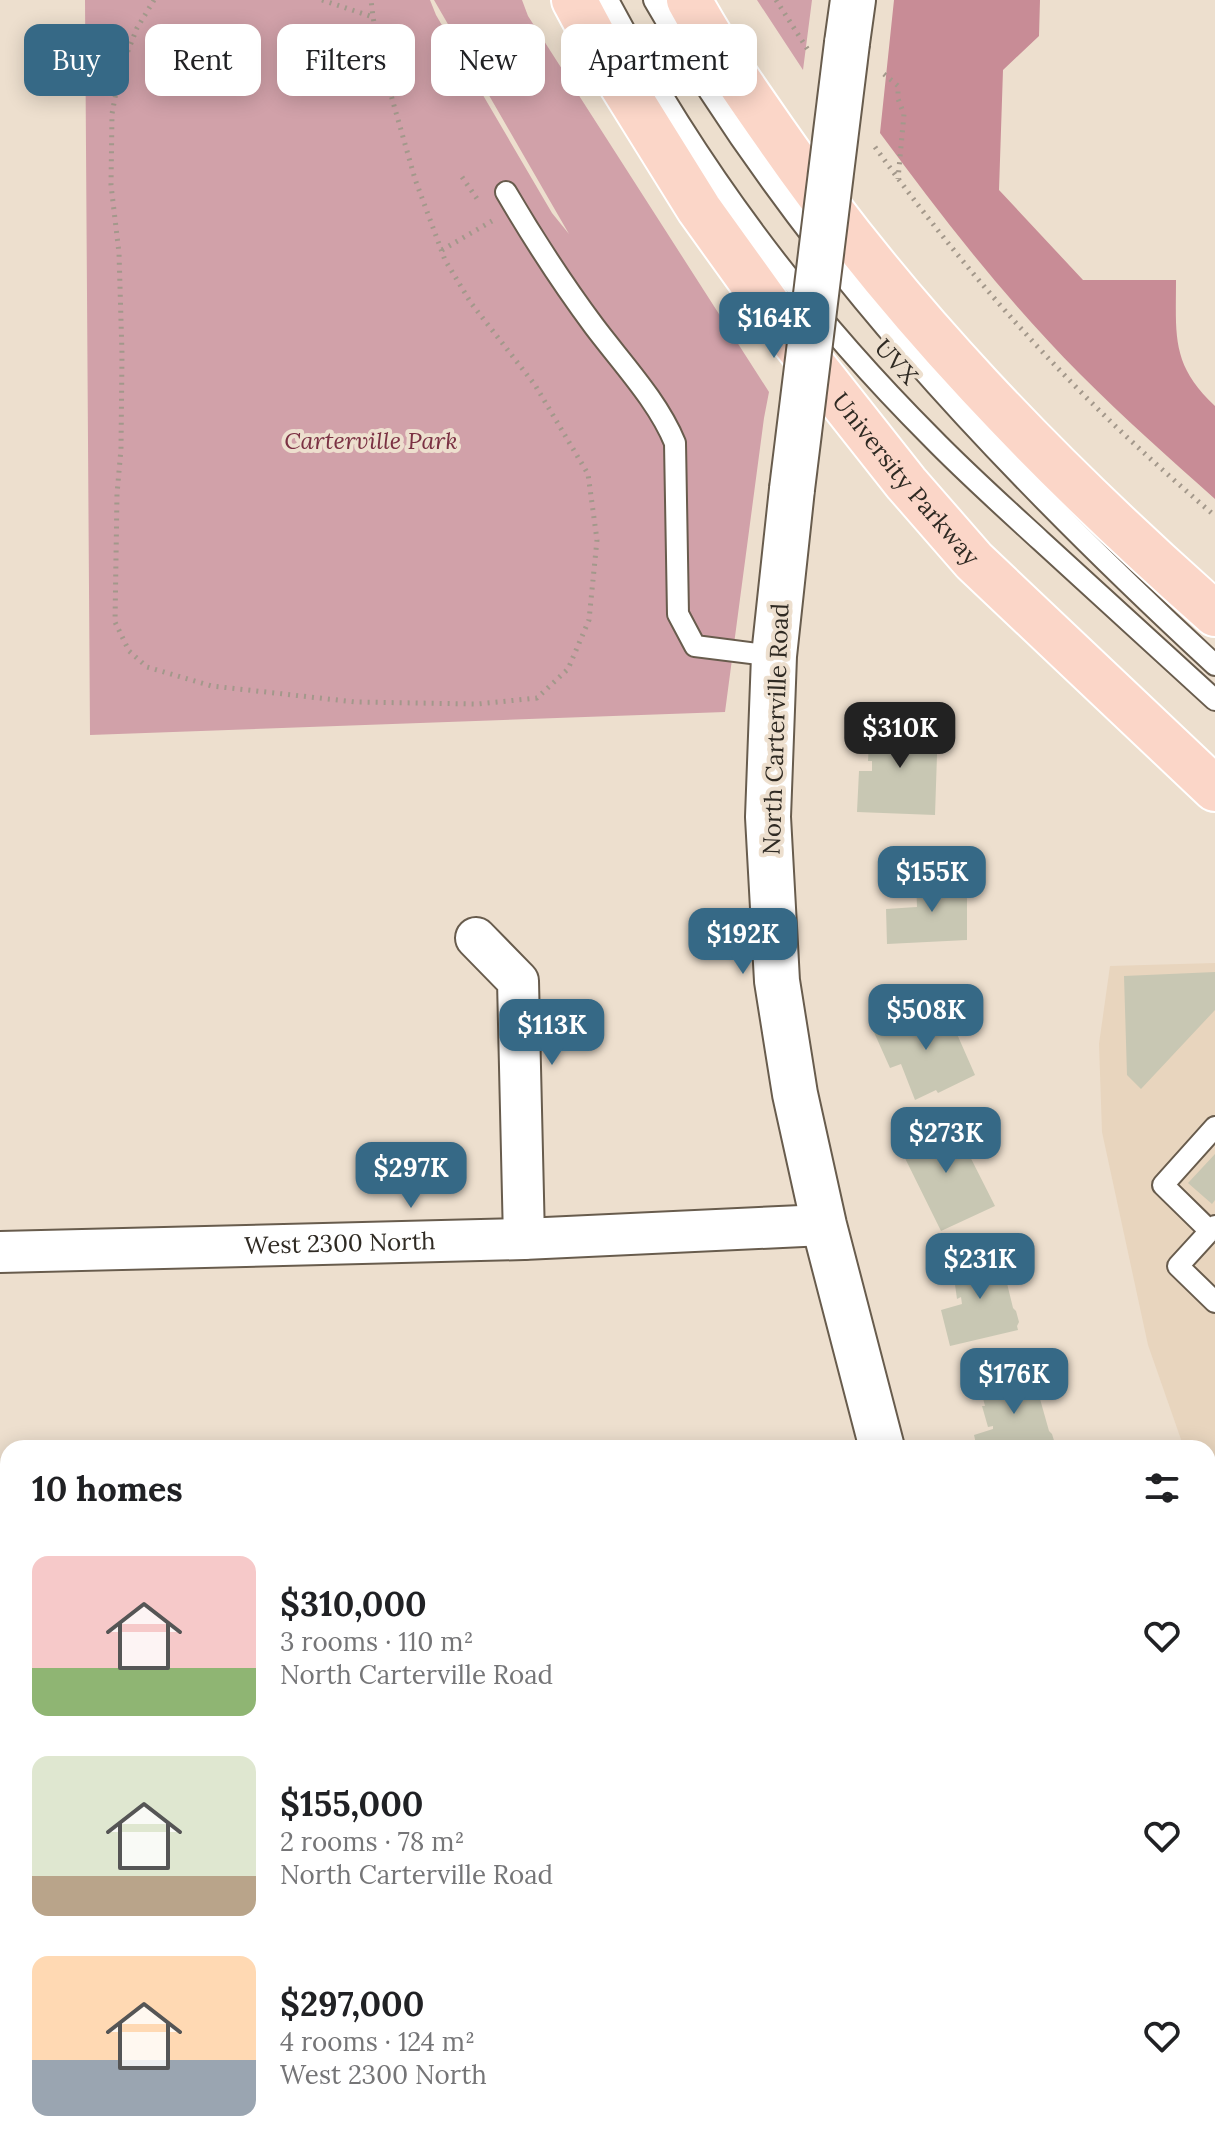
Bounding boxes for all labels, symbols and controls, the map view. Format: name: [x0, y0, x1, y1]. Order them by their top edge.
chip: Buy: [24, 24, 129, 96]
chip: Rent: [145, 24, 261, 96]
chip: Filters: [277, 24, 415, 96]
chip: New: [431, 24, 545, 96]
chip: Apartment: [561, 24, 757, 96]
pin: $164K: [718, 292, 830, 360]
text: $164K: [737, 301, 811, 334]
street label: UVX: [868, 332, 925, 391]
street label: University Parkway: [826, 386, 987, 572]
park label: Carterville Park: [284, 425, 458, 456]
street label: North Carterville Road: [756, 602, 795, 856]
pin: $310K: [844, 702, 956, 770]
text: $310K: [862, 711, 938, 744]
pin: $155K: [876, 846, 988, 914]
text: $155K: [896, 855, 968, 888]
pin: $192K: [687, 908, 799, 976]
text: $192K: [706, 917, 780, 950]
pin: $508K: [870, 984, 982, 1052]
text: $508K: [886, 993, 966, 1026]
pin: $113K: [496, 999, 608, 1067]
text: $113K: [517, 1008, 587, 1041]
pin: $273K: [890, 1107, 1002, 1175]
text: $273K: [909, 1116, 983, 1149]
pin: $297K: [355, 1142, 467, 1210]
text: $297K: [374, 1151, 448, 1184]
street label: West 2300 North: [244, 1225, 436, 1261]
pin: $231K: [924, 1233, 1036, 1301]
text: $231K: [944, 1242, 1016, 1275]
pin: $176K: [958, 1348, 1070, 1416]
text: $176K: [978, 1357, 1050, 1390]
icon: filters: [1140, 1466, 1184, 1510]
text: 10 homes: [32, 1467, 183, 1510]
text: $310,000: [280, 1582, 427, 1625]
icon: home: [96, 1588, 192, 1684]
icon: heart: [1140, 1614, 1184, 1658]
text: 3 rooms · 110 m²: [280, 1625, 473, 1658]
text: North Carterville Road: [280, 1658, 553, 1691]
text: $155,000: [280, 1782, 423, 1825]
icon: home: [96, 1788, 192, 1884]
icon: heart: [1140, 1814, 1184, 1858]
text: 2 rooms · 78 m²: [280, 1825, 464, 1858]
text: North Carterville Road: [280, 1858, 553, 1891]
text: $297,000: [280, 1982, 424, 2025]
icon: home: [96, 1988, 192, 2084]
icon: heart: [1140, 2014, 1184, 2058]
text: 4 rooms · 124 m²: [280, 2025, 475, 2058]
text: West 2300 North: [280, 2058, 487, 2091]

